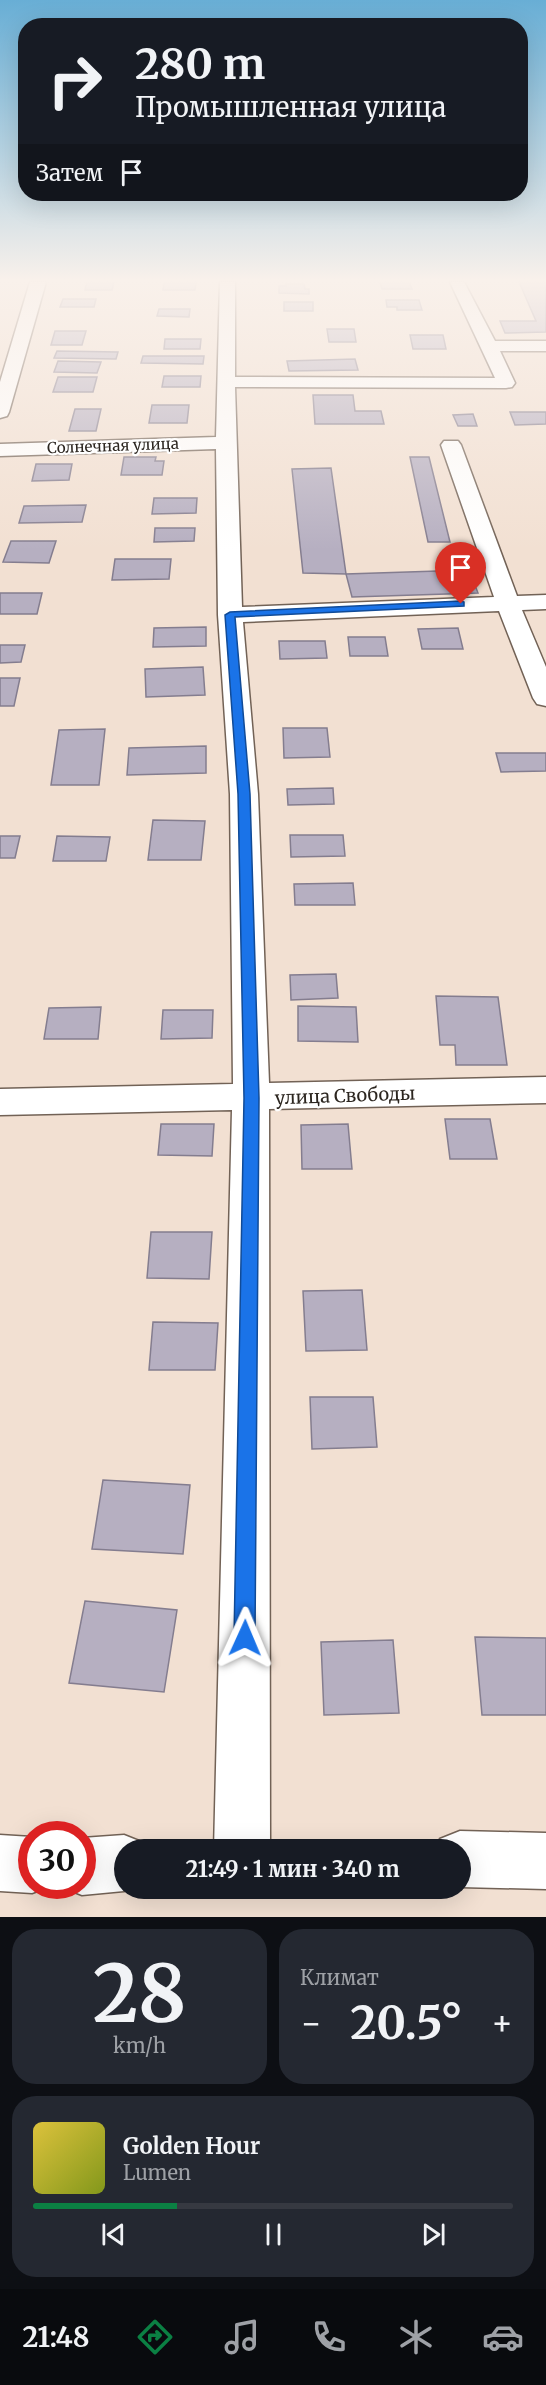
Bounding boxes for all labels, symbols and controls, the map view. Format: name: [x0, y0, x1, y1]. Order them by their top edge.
text: 280 m: [135, 38, 265, 90]
icon: right: [36, 42, 114, 120]
text: Промышленная улица: [135, 90, 446, 124]
icon: arrive: [115, 156, 148, 189]
text: Затем: [36, 159, 103, 187]
street label: Солнечная улица: [47, 434, 179, 457]
pin: [435, 542, 486, 604]
icon: arrive: [444, 551, 477, 584]
street label: улица Свободы: [274, 1082, 416, 1109]
position arrow: [213, 1606, 277, 1670]
speed limit sign: 30: [18, 1821, 96, 1899]
text: 21:49 · 1 мин · 340 m: [185, 1855, 400, 1883]
text: 28: [93, 1945, 186, 2043]
text: Климат: [300, 1965, 379, 1990]
text: 20.5°: [350, 1995, 463, 2051]
text: −: [300, 2003, 322, 2044]
text: +: [491, 2003, 513, 2044]
text: km/h: [113, 2033, 166, 2058]
text: Golden Hour: [123, 2132, 260, 2160]
text: Lumen: [123, 2160, 191, 2185]
icon: previous: [97, 2218, 130, 2251]
icon: pause: [257, 2218, 290, 2251]
icon: next: [417, 2218, 450, 2251]
icon: directions: [134, 2316, 176, 2358]
icon: music: [221, 2316, 263, 2358]
icon: phone: [308, 2316, 350, 2358]
icon: climate: [395, 2316, 437, 2358]
icon: car: [482, 2316, 524, 2358]
text: 21:48: [22, 2320, 89, 2354]

